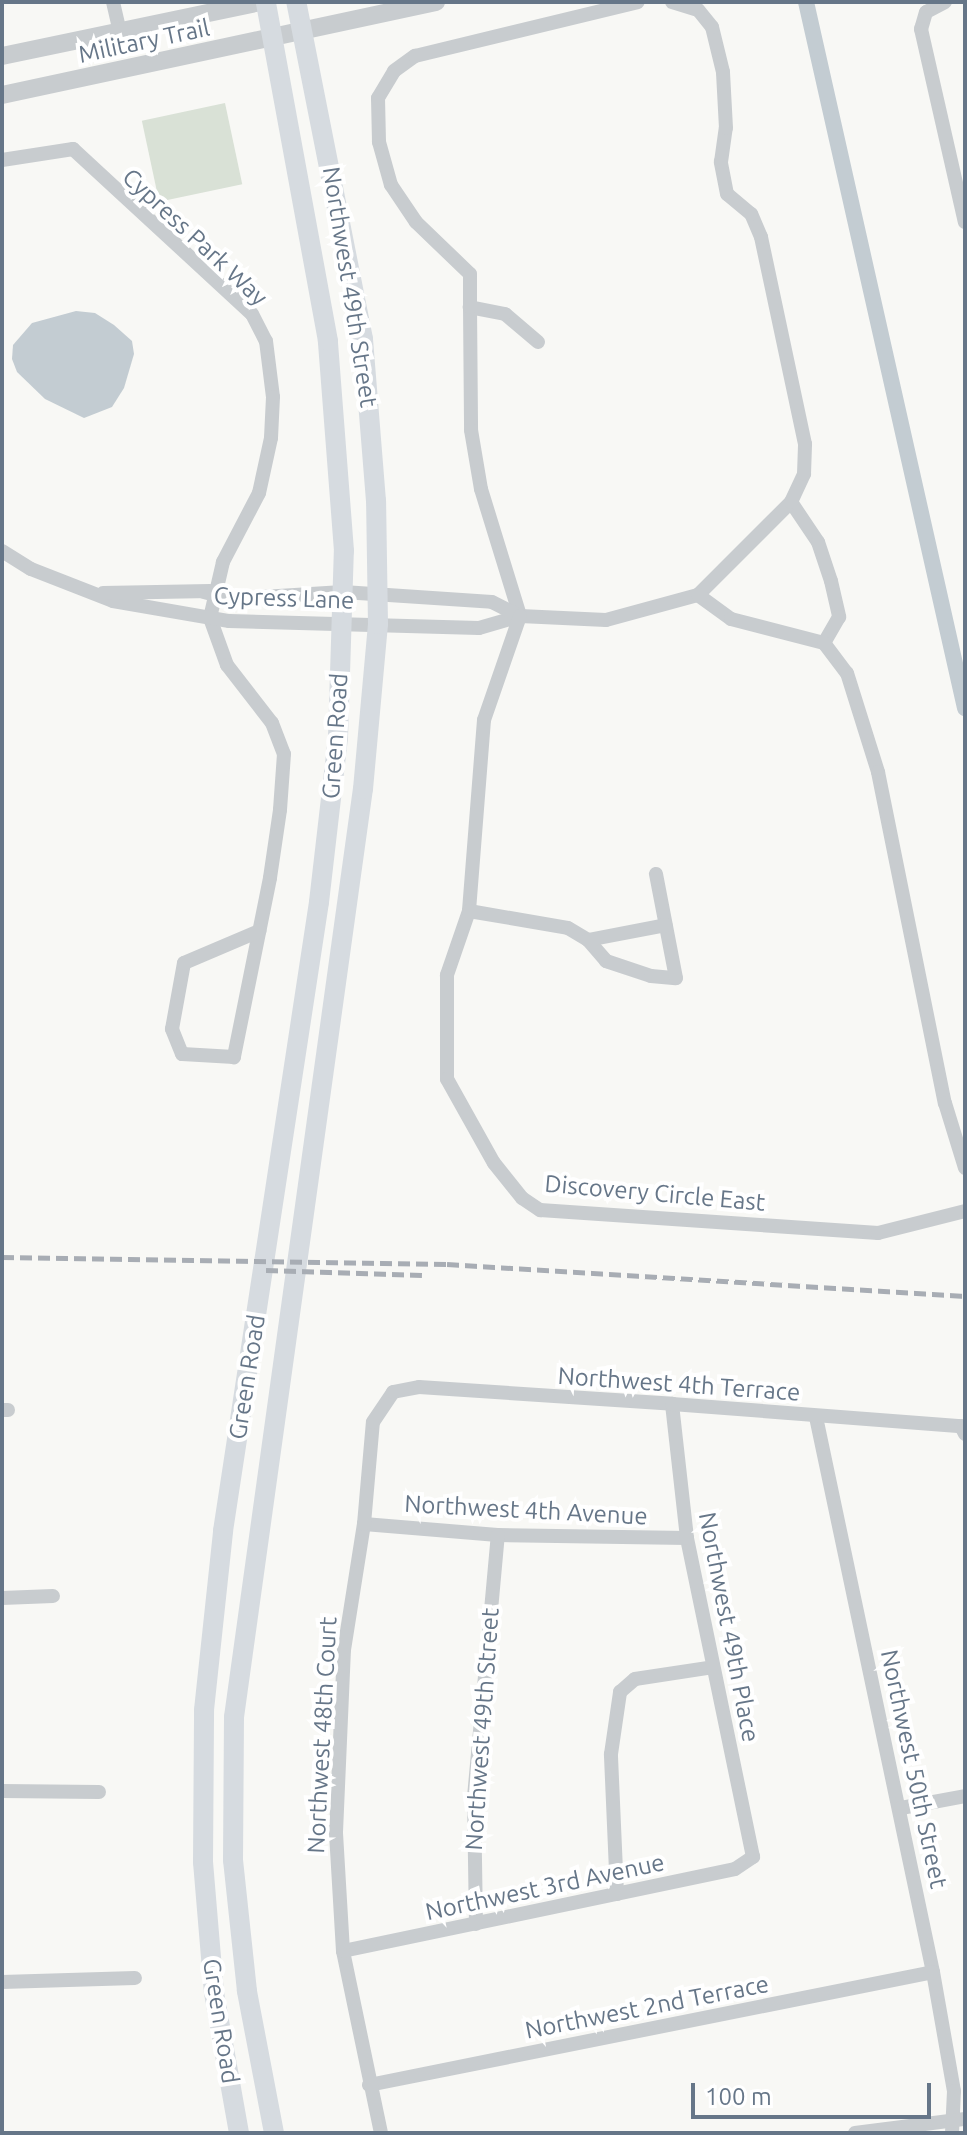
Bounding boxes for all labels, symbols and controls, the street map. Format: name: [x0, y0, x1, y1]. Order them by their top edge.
street label: Military Trail: [76, 13, 212, 69]
street label: Cypress Park Way: [117, 162, 273, 312]
street label: Northwest 49th Street: [317, 165, 383, 409]
street label: Cypress Lane: [213, 581, 355, 615]
street label: Green Road: [316, 672, 354, 800]
street label: Discovery Circle East: [544, 1169, 766, 1217]
street label: Green Road: [223, 1313, 271, 1441]
street label: Northwest 4th Terrace: [557, 1361, 801, 1407]
street label: Northwest 4th Avenue: [404, 1489, 648, 1531]
street label: Northwest 49th Place: [693, 1510, 765, 1744]
street label: Northwest 49th Street: [459, 1607, 505, 1851]
street label: Northwest 48th Court: [301, 1616, 343, 1854]
street label: Northwest 50th Street: [875, 1647, 953, 1891]
street label: Northwest 3rd Avenue: [423, 1848, 667, 1926]
street label: Green Road: [197, 1957, 245, 2085]
street label: Northwest 2nd Terrace: [523, 1969, 771, 2045]
scale bar: [695, 2067, 935, 2117]
text: 100 m: [705, 2083, 772, 2110]

